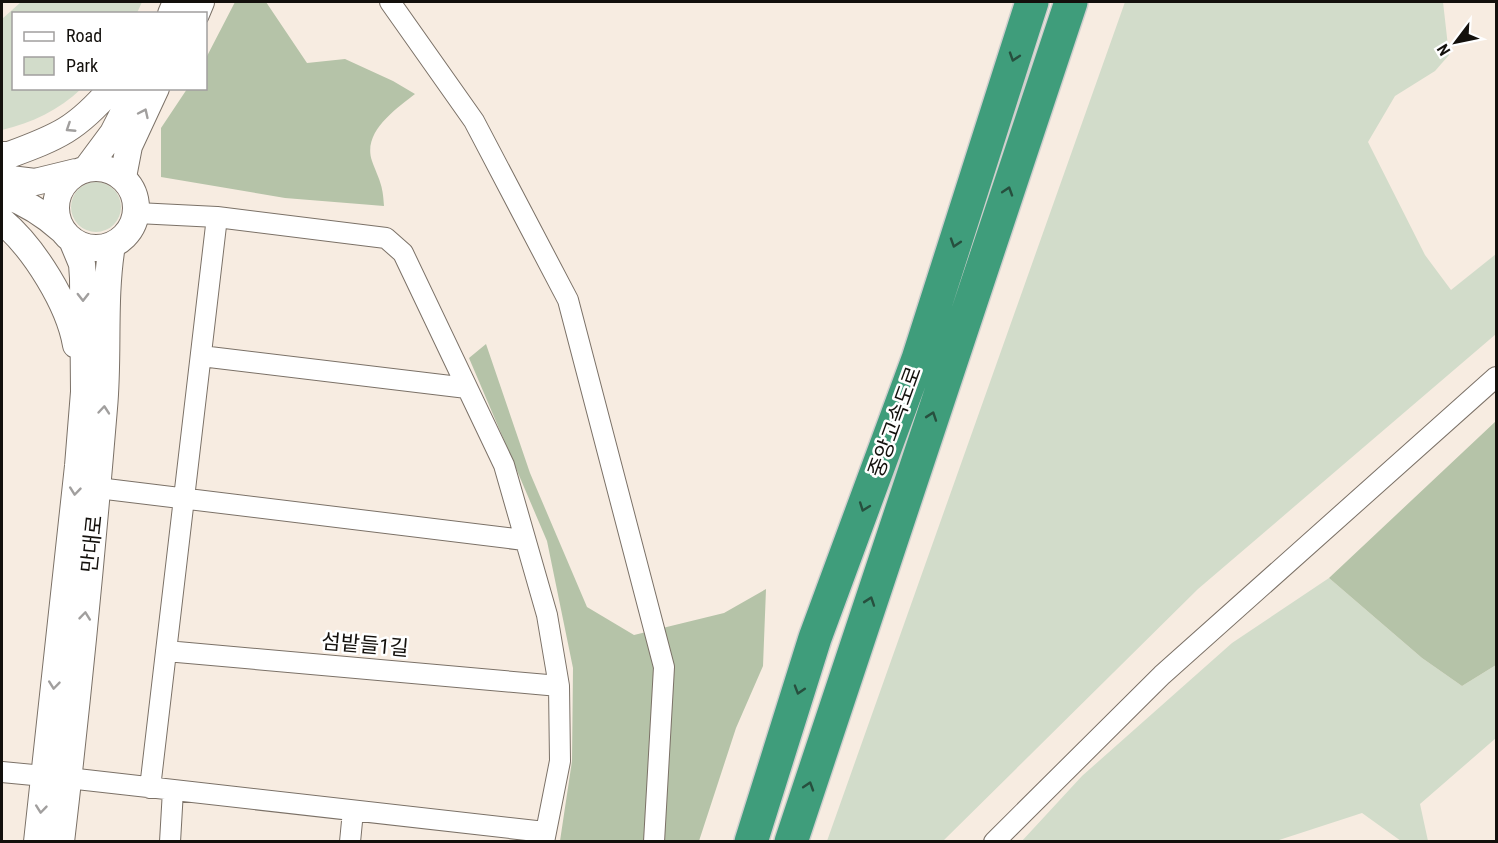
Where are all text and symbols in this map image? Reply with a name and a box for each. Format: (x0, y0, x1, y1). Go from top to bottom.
legend (12, 12, 207, 90)
north arrow (1426, 12, 1486, 72)
text: Road (66, 25, 102, 46)
text: N (1433, 40, 1454, 59)
one-way arrow (1009, 51, 1021, 62)
text: Park (66, 55, 98, 76)
one-way arrow (137, 108, 149, 119)
one-way arrow (65, 121, 76, 132)
one-way arrow (1000, 186, 1013, 197)
one-way arrow (950, 237, 962, 248)
one-way arrow (77, 292, 90, 301)
street label: 중앙고속도로 (864, 363, 926, 481)
one-way arrow (97, 405, 110, 414)
one-way arrow (925, 411, 938, 422)
one-way arrow (70, 487, 82, 496)
one-way arrow (858, 501, 871, 511)
street label: 만대로 (77, 514, 107, 574)
one-way arrow (863, 596, 876, 607)
one-way arrow (78, 611, 91, 620)
street label: 섬밭들1길 (320, 629, 410, 661)
one-way arrow (48, 680, 61, 690)
one-way arrow (793, 684, 806, 695)
one-way arrow (802, 781, 815, 792)
one-way arrow (35, 804, 48, 813)

